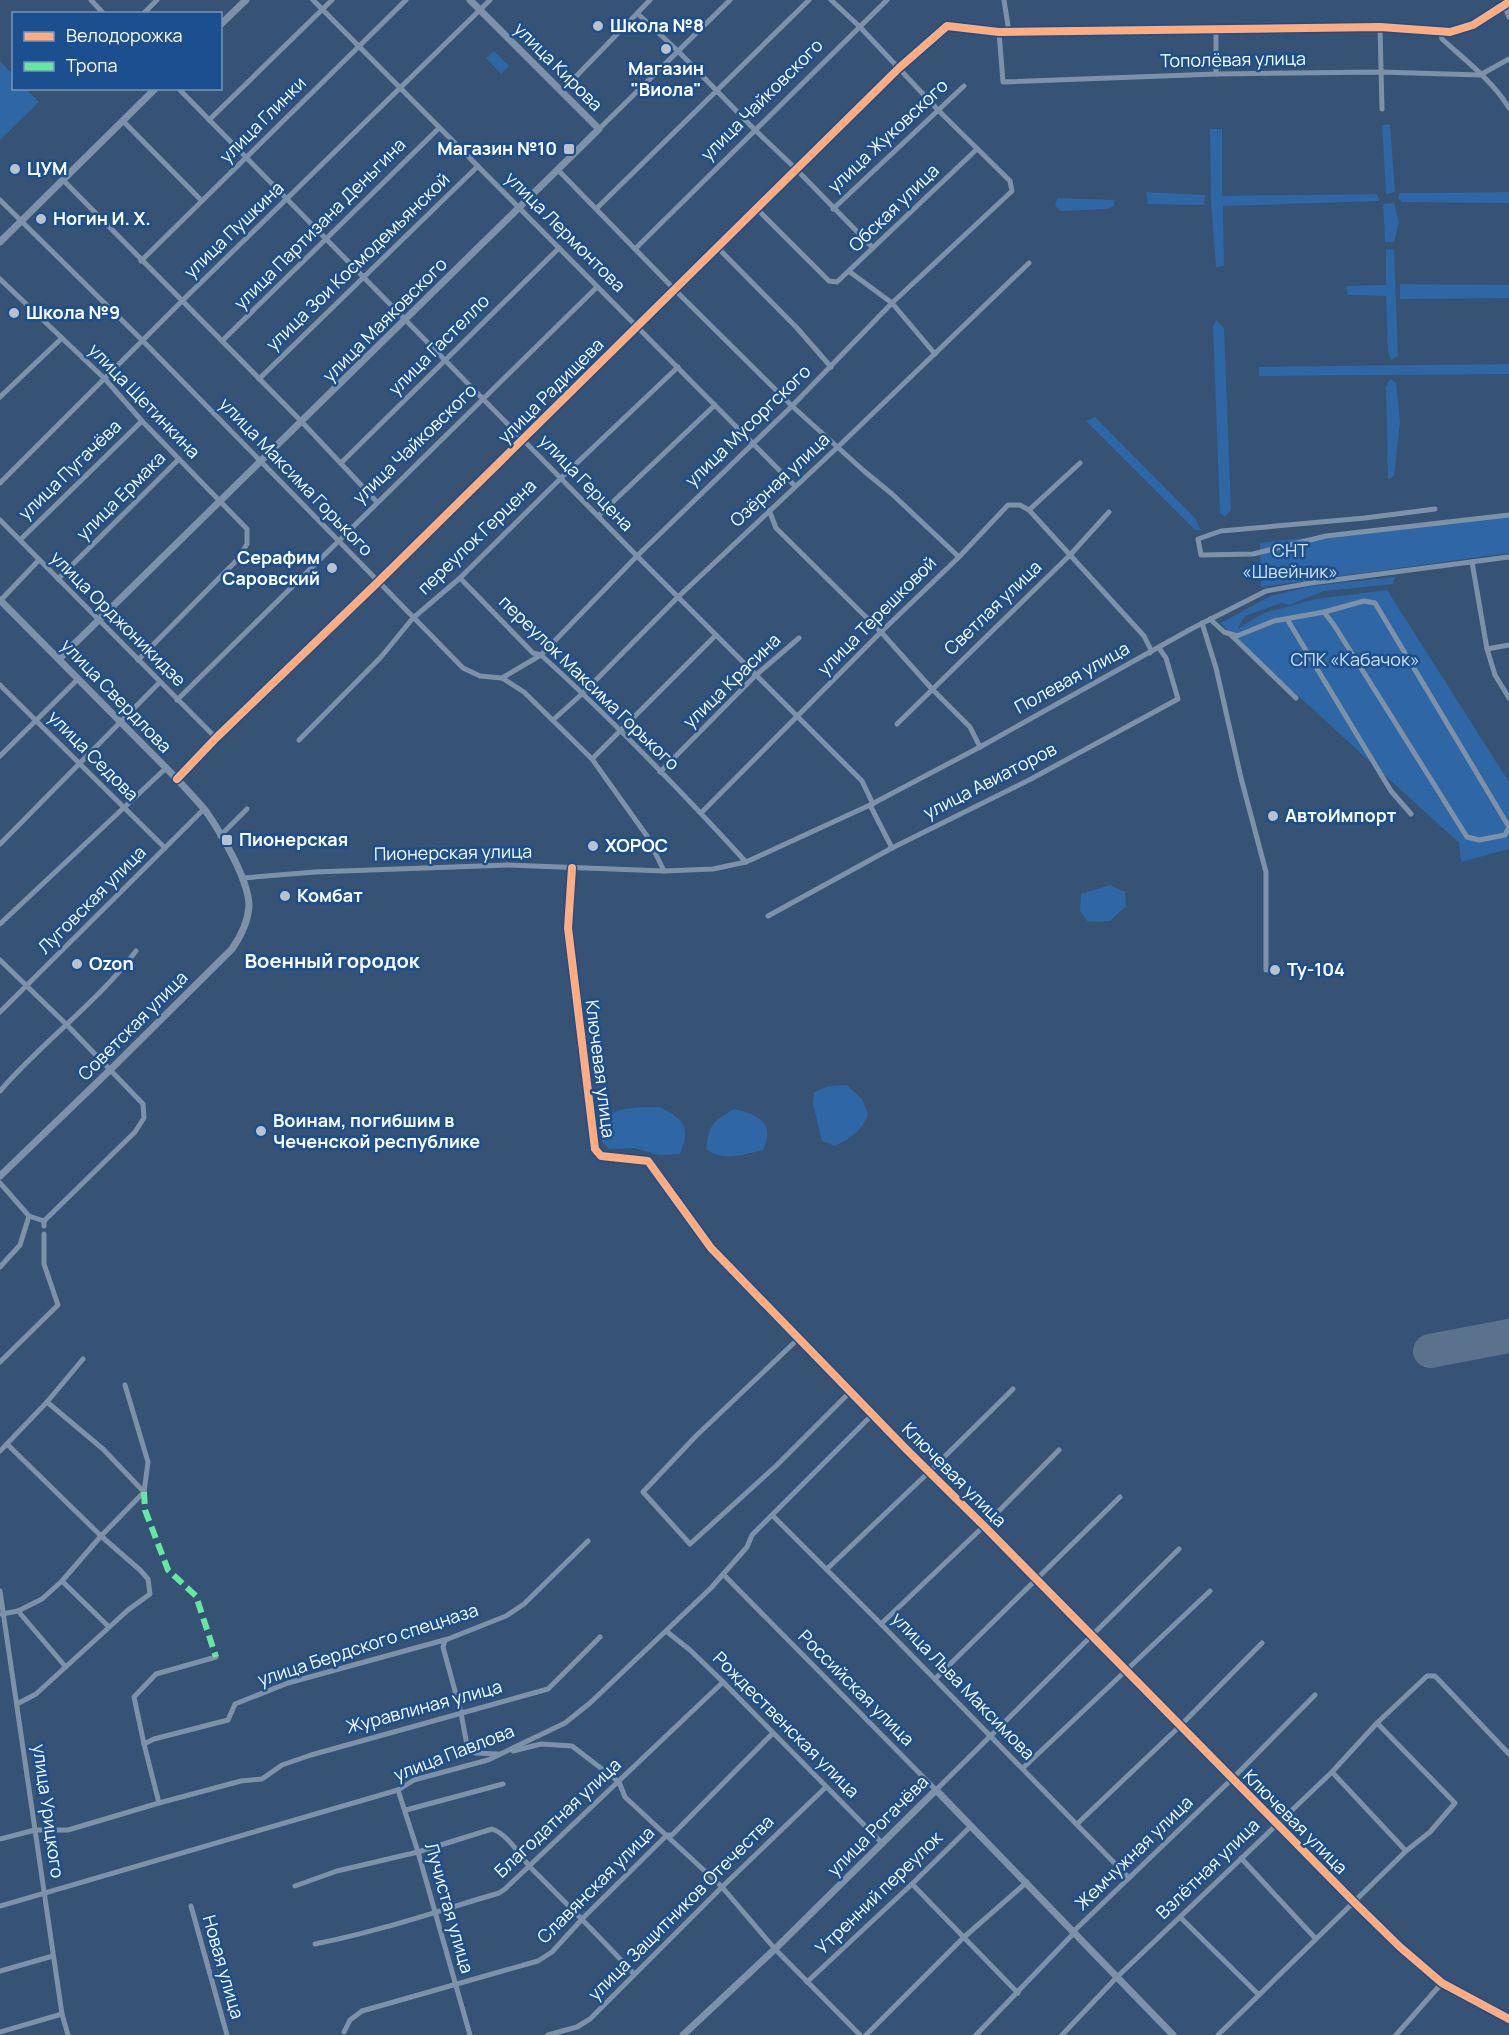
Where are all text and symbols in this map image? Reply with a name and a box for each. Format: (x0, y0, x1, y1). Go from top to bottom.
legend (12, 12, 222, 90)
place label: Школа №8 (610, 13, 704, 37)
street label: улица Кирова (509, 17, 608, 116)
marker: Школа №8 (591, 19, 605, 33)
text: Велодорожка (66, 23, 183, 47)
street label: улица Чайковского (695, 33, 828, 166)
marker: Магазин "Виола" (659, 42, 673, 56)
street label: Тополёвая улица (1160, 46, 1306, 72)
text: Тропа (66, 53, 117, 77)
place label: Магазин "Виола" (628, 56, 704, 101)
street label: улица Глинки (214, 71, 311, 168)
street label: улица Жуковского (822, 73, 953, 197)
street label: улица Партизана Деньгина (228, 132, 410, 314)
place label: Магазин №10 (437, 136, 557, 160)
marker: Магазин №10 (562, 142, 576, 156)
place label: ЦУМ (27, 156, 67, 180)
street label: Обская улица (843, 158, 944, 256)
marker: ЦУМ (8, 162, 22, 176)
street label: улица Лермонтова (500, 166, 631, 297)
street label: улица Зои Космодемьянской (260, 167, 454, 356)
street label: улица Пушкина (178, 176, 288, 283)
place label: Ногин И. Х. (53, 206, 151, 230)
marker: Ногин И. Х. (34, 212, 48, 226)
street label: улица Маяковского (317, 252, 452, 387)
street label: улица Гастелло (383, 289, 494, 400)
place label: Школа №9 (26, 300, 120, 324)
marker: Школа №9 (7, 306, 21, 320)
street label: улица Радищева (492, 332, 608, 448)
street label: улица Щетинкина (84, 338, 206, 463)
street label: улица Мусоргского (679, 359, 815, 492)
street label: улица Чайковского (347, 378, 481, 509)
street label: улица Максима Горького (215, 392, 379, 561)
street label: улица Пугачёва (13, 414, 126, 525)
street label: Озёрная улица (724, 427, 834, 532)
street label: улица Герцена (534, 429, 639, 536)
street label: улица Ермака (71, 446, 170, 545)
street label: переулок Герцена (412, 473, 541, 599)
park label: СНТ «Швейник» (1242, 538, 1338, 583)
street label: улица Орджоникидзе (46, 545, 192, 691)
place label: Серафим Саровский (222, 545, 320, 590)
street label: улица Терешковой (812, 551, 941, 680)
street label: Светлая улица (938, 555, 1046, 660)
marker: Серафим Саровский (325, 561, 339, 575)
street label: переулок Максима Горького (494, 590, 685, 775)
street label: улица Красина (677, 628, 785, 733)
street label: улица Свердлова (56, 633, 177, 757)
street label: Полевая улица (1010, 636, 1133, 719)
park label: СПК «Кабачок» (1290, 647, 1420, 671)
street label: улица Седова (43, 705, 144, 806)
street label: улица Авиаторов (919, 736, 1060, 824)
place label: АвтоИмпорт (1285, 803, 1397, 827)
marker: АвтоИмпорт (1266, 809, 1280, 823)
place label: Пионерская (239, 827, 348, 851)
marker: Пионерская (220, 833, 234, 847)
place label: ХОРОС (605, 833, 668, 857)
street label: Пионерская улица (374, 839, 532, 865)
marker: ХОРОС (586, 839, 600, 853)
street label: Луговская улица (32, 840, 151, 959)
place label: Комбат (297, 883, 363, 907)
marker: Комбат (278, 889, 292, 903)
district label: Военный городок (244, 947, 421, 974)
place label: Ozon (89, 951, 134, 975)
marker: Ozon (70, 957, 84, 971)
place label: Ту-104 (1287, 957, 1345, 981)
marker: Ту-104 (1268, 963, 1282, 977)
street label: Советская улица (72, 965, 192, 1085)
street label: Ключевая улица (581, 998, 621, 1139)
place label: Воинам, погибшим в Чеченской республике (273, 1108, 480, 1153)
marker: Воинам, погибшим в Чеченской республике (254, 1124, 268, 1138)
street label: Ключевая улица (897, 1417, 1012, 1532)
street label: улица Бердского спецназа (254, 1597, 481, 1691)
street label: улица Льва Максимова (887, 1606, 1041, 1764)
street label: Российская улица (793, 1624, 920, 1751)
street label: Рождественская улица (708, 1646, 865, 1803)
street label: Журавлиная улица (343, 1674, 504, 1738)
street label: улица Павлова (390, 1718, 517, 1786)
street label: улица Урицкого (28, 1742, 70, 1879)
street label: Благодатная улица (489, 1752, 626, 1882)
street label: Ключевая улица (1238, 1764, 1353, 1879)
street label: улица Рогачёва (821, 1769, 933, 1881)
street label: Жемчужная улица (1069, 1790, 1197, 1915)
street label: улица Защитников Отечества (582, 1809, 778, 2005)
street label: Взлётная улица (1150, 1813, 1264, 1924)
street label: Славянская улица (531, 1820, 659, 1948)
street label: Утренний переулок (810, 1825, 948, 1959)
street label: Лучистая улица (420, 1840, 480, 1976)
street label: Новая улица (198, 1912, 250, 2021)

